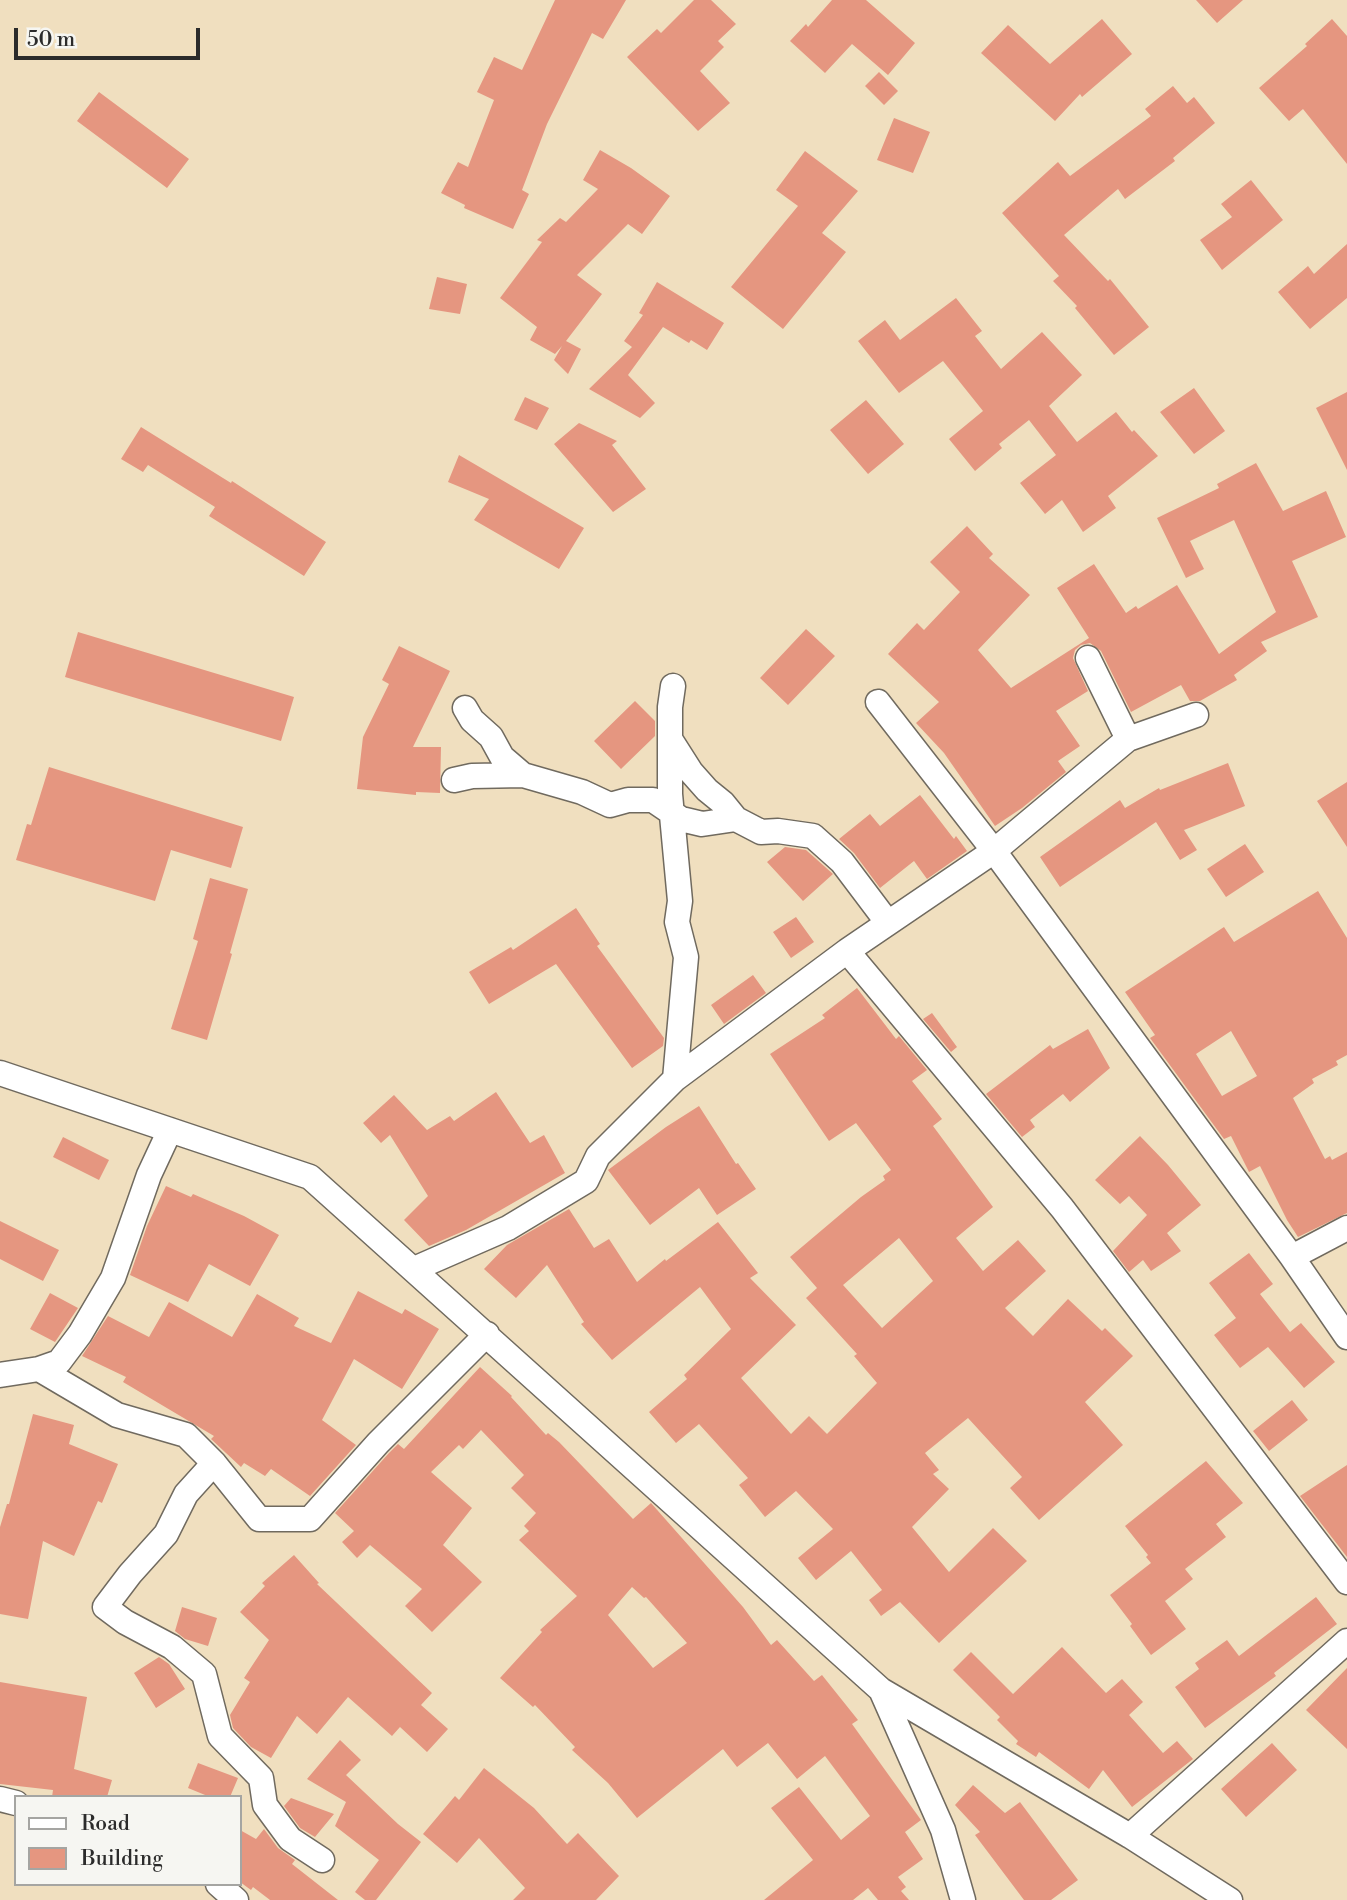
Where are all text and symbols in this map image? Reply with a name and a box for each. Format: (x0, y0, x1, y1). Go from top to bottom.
scale bar (18, 14, 203, 58)
text: 50 m (27, 27, 75, 53)
legend (14, 1795, 242, 1886)
text: Road (81, 1811, 130, 1837)
text: Building (81, 1846, 163, 1872)

